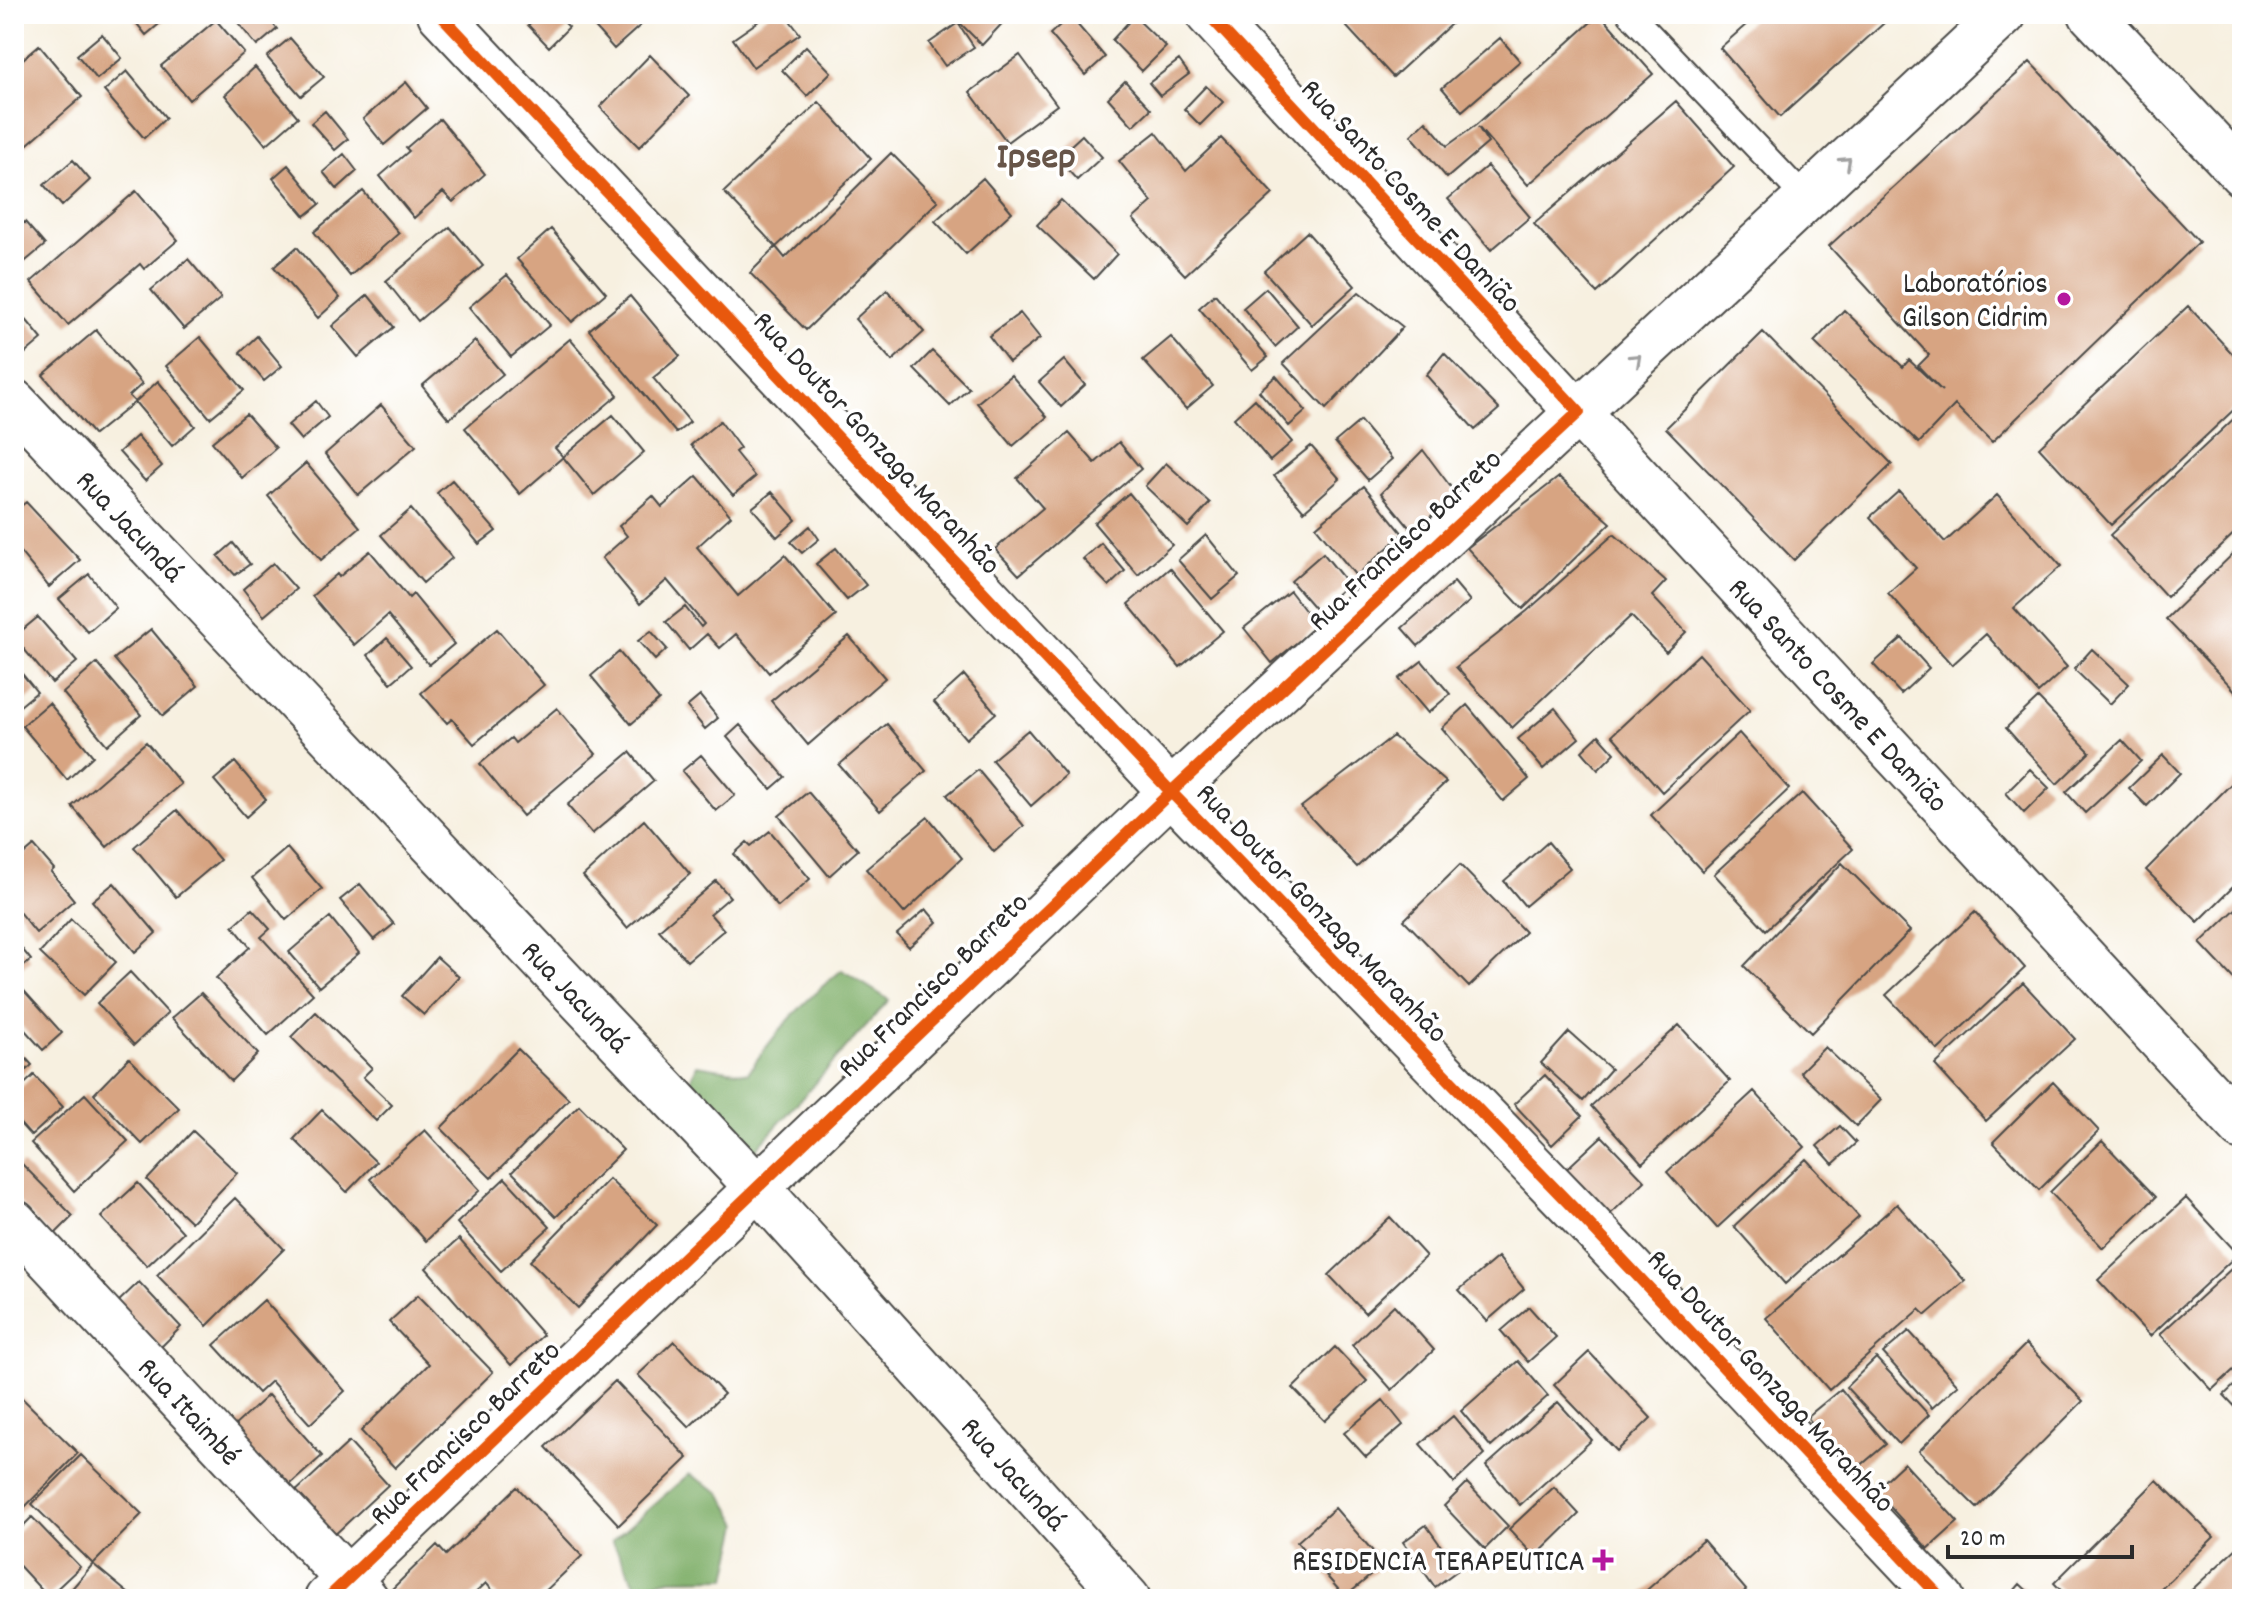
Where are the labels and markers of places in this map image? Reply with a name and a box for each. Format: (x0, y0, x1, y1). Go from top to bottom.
place label: Laboratórios Gilson Cidrim (1902, 265, 2048, 342)
marker: Laboratórios Gilson Cidrim (2055, 290, 2073, 308)
place label: RESIDENCIA TERAPEUTICA (1292, 1543, 1585, 1586)
marker: RESIDENCIA TERAPEUTICA (1592, 1549, 1614, 1571)

